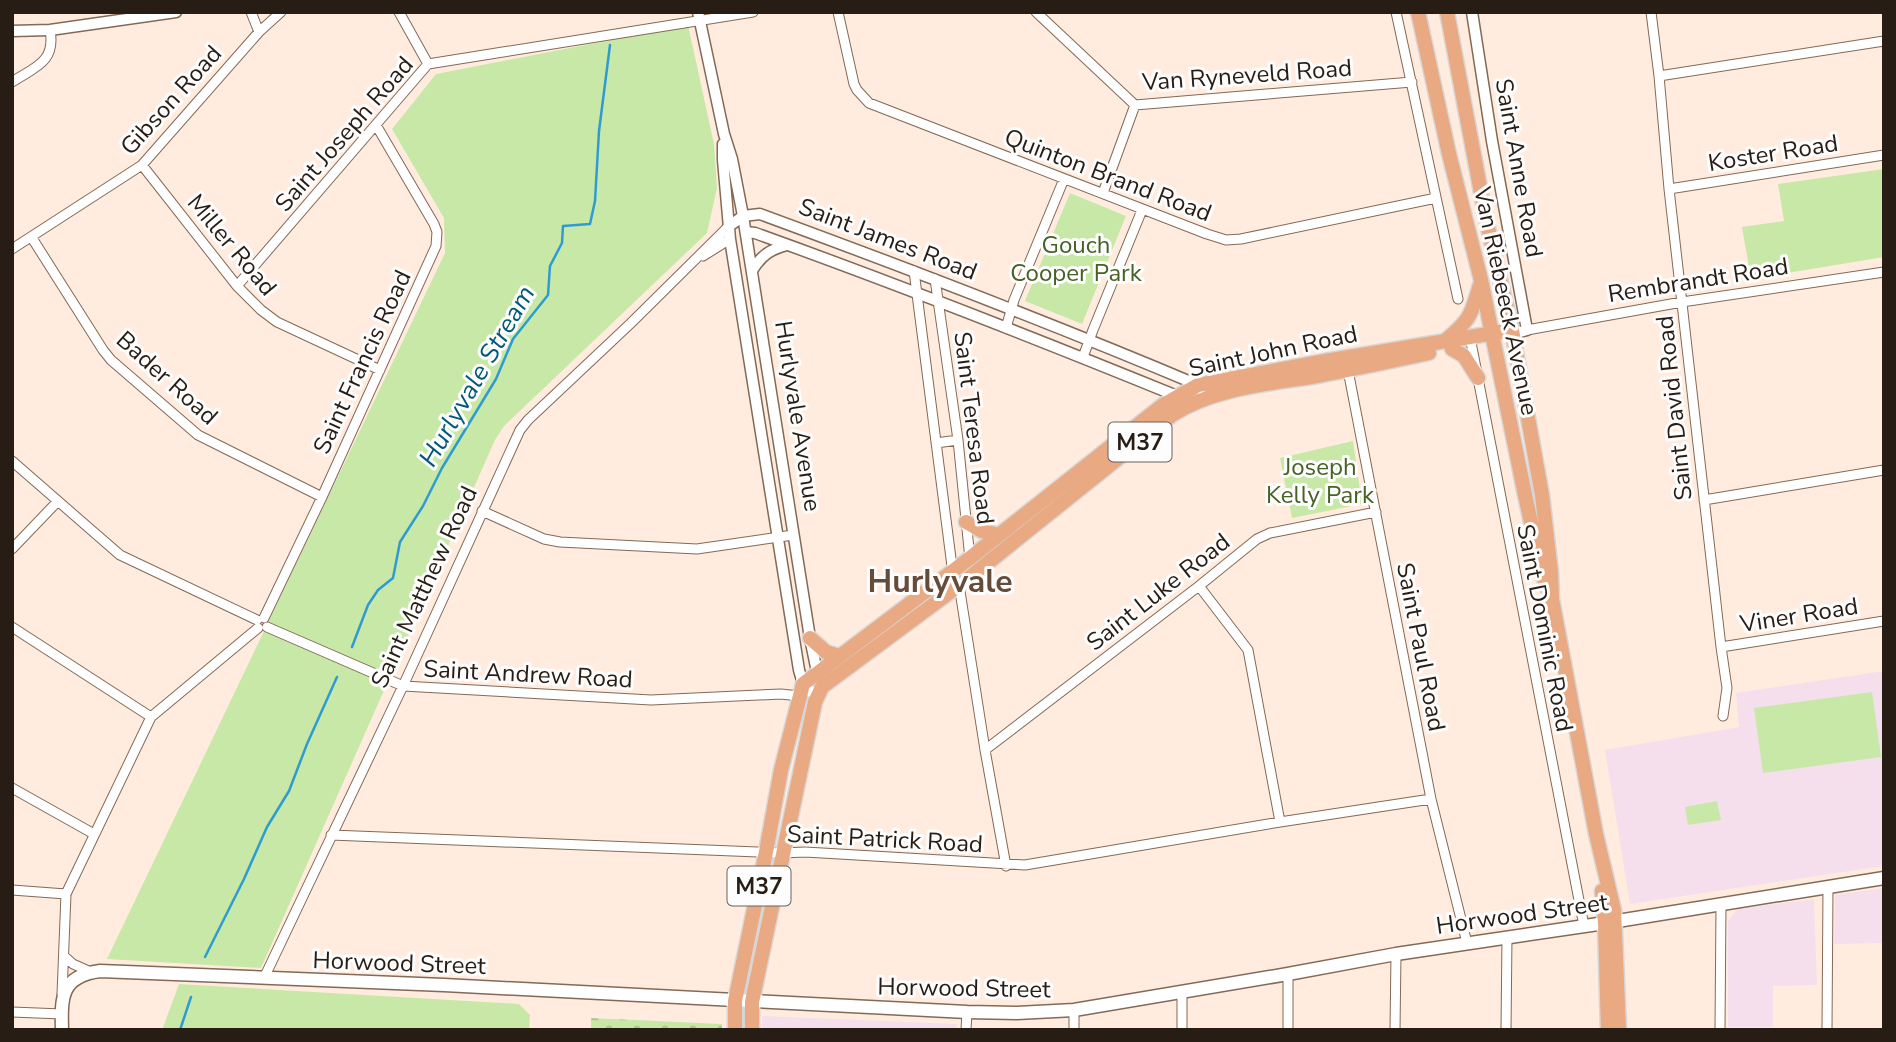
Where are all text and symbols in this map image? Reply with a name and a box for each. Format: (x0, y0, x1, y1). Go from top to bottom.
street label: Gibson Road (113, 38, 229, 162)
street label: Saint Joseph Road (268, 49, 420, 219)
street label: Van Ryneveld Road (1140, 52, 1353, 98)
street label: Saint Anne Road (1488, 76, 1550, 260)
street label: Quinton Brand Road (1000, 121, 1216, 229)
street label: Koster Road (1706, 127, 1840, 179)
street label: Van Riebeeck Avenue (1466, 183, 1546, 418)
street label: Miller Road (180, 187, 284, 303)
street label: Saint James Road (794, 190, 982, 288)
park label: Gouch Cooper Park (1010, 229, 1143, 289)
street label: Rembrandt Road (1605, 250, 1791, 310)
street label: Saint Francis Road (305, 265, 419, 459)
water label: Hurlyvale Stream (411, 279, 543, 473)
street label: Saint David Road (1648, 314, 1700, 502)
street label: Hurlyvale Avenue (767, 318, 829, 514)
street label: Saint John Road (1186, 318, 1360, 384)
street label: Bader Road (109, 324, 225, 432)
street label: Saint Teresa Road (946, 330, 1002, 526)
road number: M37 (1108, 422, 1172, 462)
park label: Joseph Kelly Park (1266, 451, 1375, 511)
street label: Saint Matthew Road (363, 481, 485, 693)
street label: Saint Dominic Road (1509, 521, 1581, 735)
street label: Saint Luke Road (1080, 526, 1236, 658)
district label: Hurlyvale (867, 560, 1013, 603)
street label: Saint Paul Road (1389, 560, 1453, 734)
street label: Viner Road (1737, 590, 1860, 640)
street label: Saint Andrew Road (422, 653, 634, 695)
street label: Saint Patrick Road (786, 818, 984, 860)
road number: M37 (728, 866, 790, 906)
street label: Horwood Street (1434, 886, 1611, 942)
street label: Horwood Street (312, 944, 487, 982)
street label: Horwood Street (877, 970, 1051, 1006)

